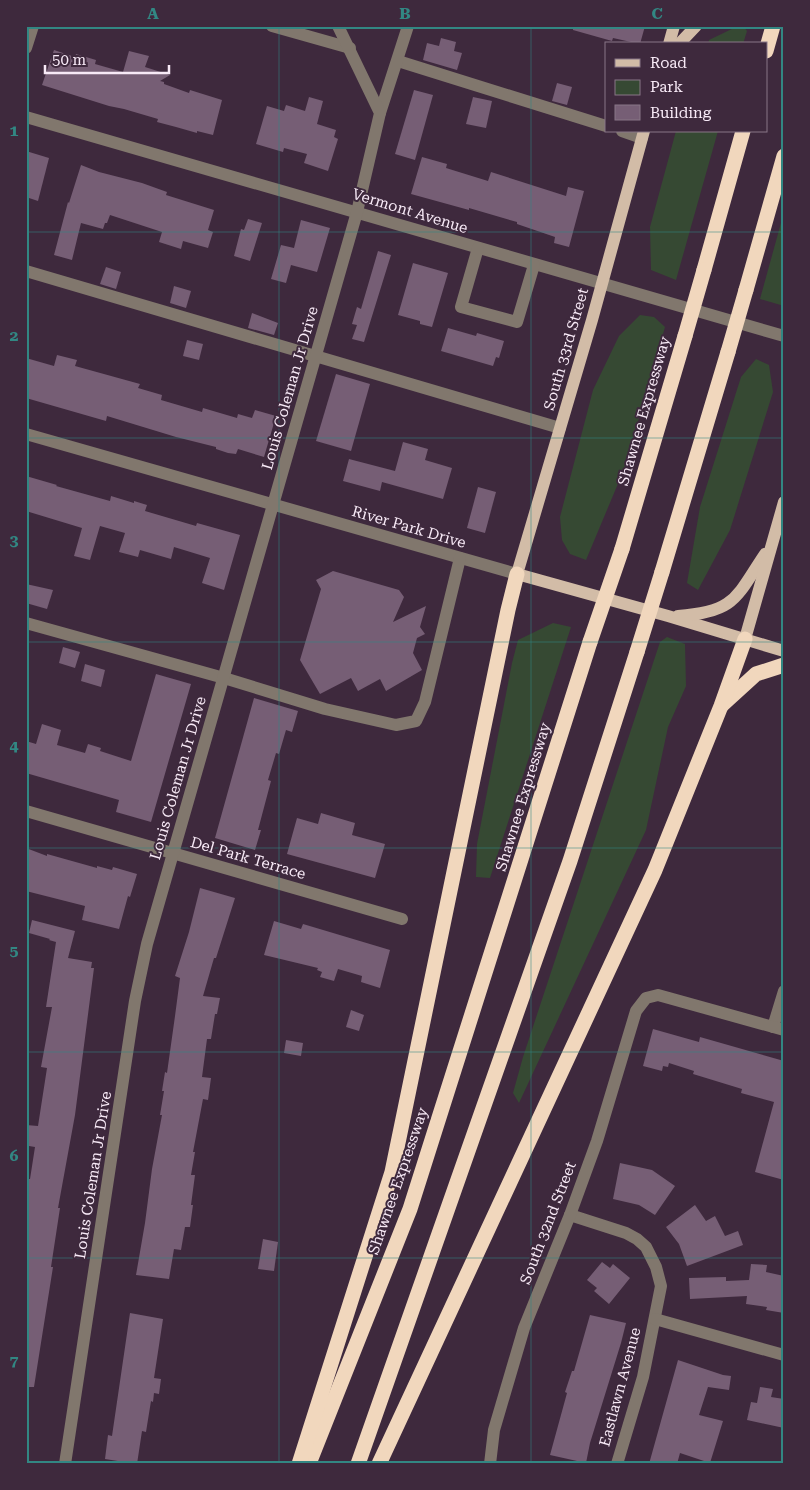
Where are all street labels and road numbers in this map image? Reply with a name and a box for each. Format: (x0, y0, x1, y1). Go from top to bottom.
street label: Vermont Avenue (350, 185, 470, 237)
street label: South 33rd Street (540, 285, 592, 412)
street label: Louis Coleman Jr Drive (258, 304, 322, 472)
street label: Shawnee Expressway (614, 334, 674, 488)
street label: River Park Drive (350, 502, 468, 552)
street label: Louis Coleman Jr Drive (146, 694, 210, 862)
street label: Shawnee Expressway (492, 720, 554, 874)
street label: Del Park Terrace (188, 833, 308, 883)
street label: Louis Coleman Jr Drive (71, 1090, 115, 1260)
street label: Shawnee Expressway (364, 1105, 432, 1257)
street label: South 32nd Street (516, 1159, 580, 1287)
street label: Eastlawn Avenue (595, 1325, 645, 1449)

